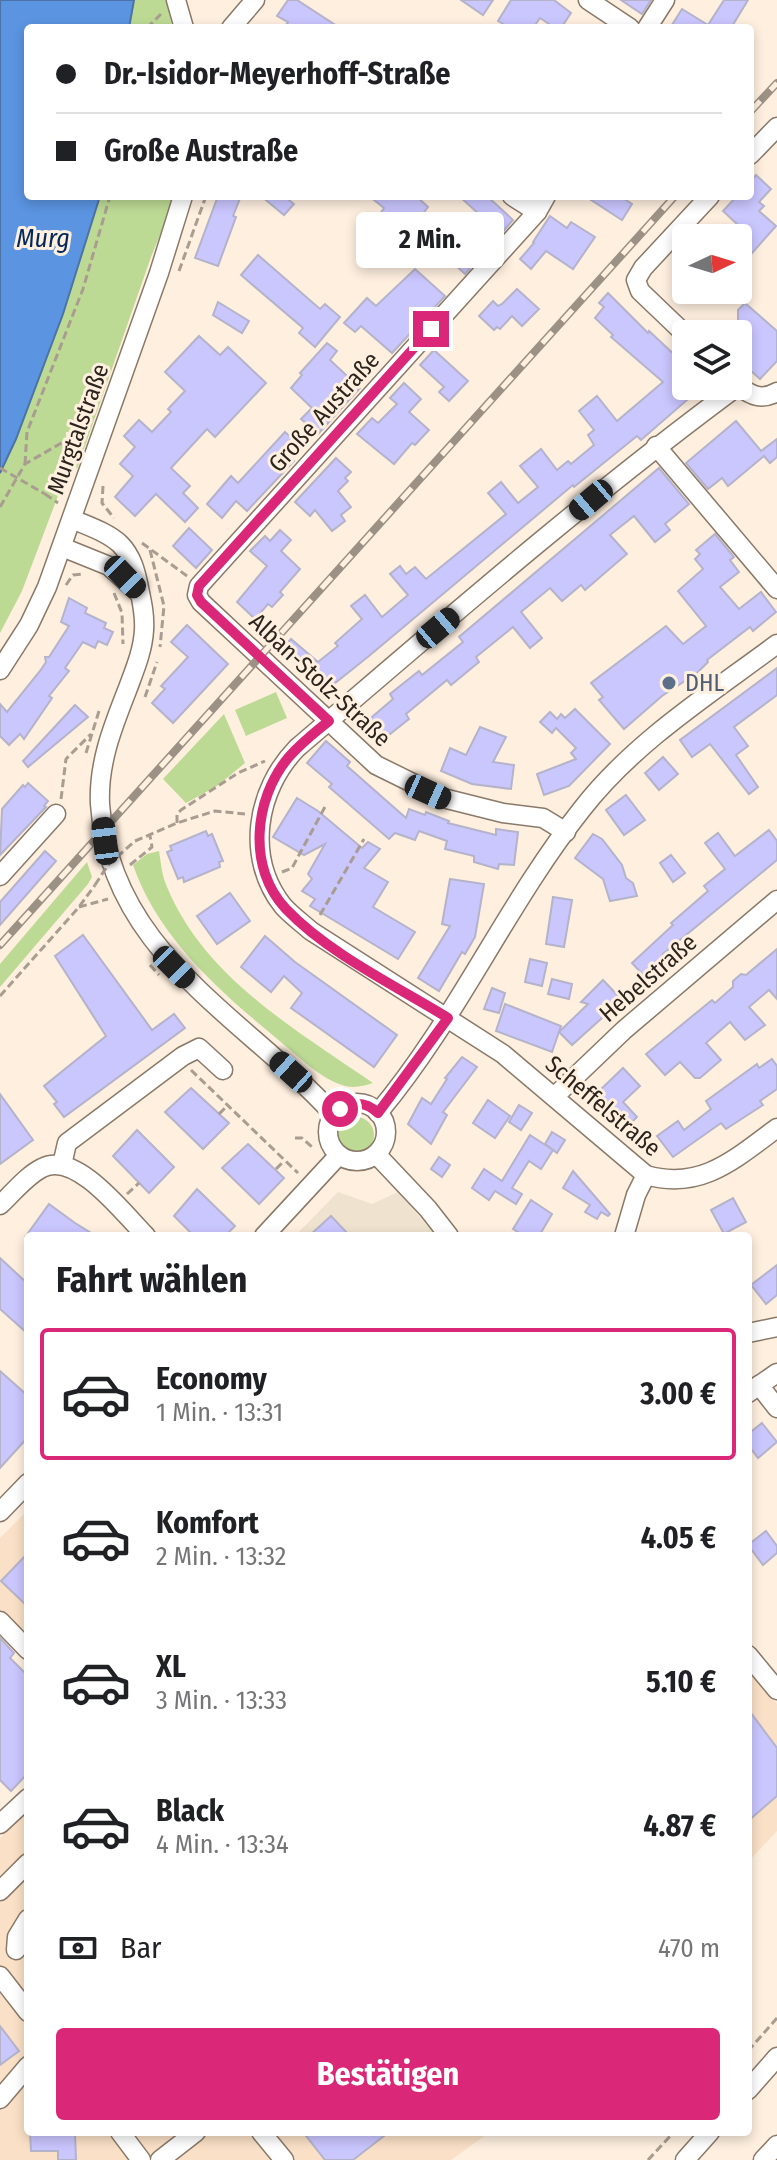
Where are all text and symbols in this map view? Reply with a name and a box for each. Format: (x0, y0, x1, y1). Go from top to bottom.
text: Dr.-Isidor-Meyerhoff-Straße (104, 56, 451, 92)
text: Große Austraße (104, 133, 298, 169)
callout: 2 Min. (357, 213, 505, 269)
water label: Murg (16, 223, 70, 254)
text: 2 Min. (399, 224, 461, 255)
north arrow (672, 224, 752, 304)
map controls (672, 224, 752, 400)
route end (413, 311, 449, 347)
button: layers (672, 320, 752, 400)
street label: Große Austraße (263, 346, 385, 478)
street label: Murgtalstraße (41, 360, 115, 498)
car (565, 475, 617, 525)
car (100, 551, 150, 603)
car (412, 603, 464, 653)
street label: Alban-Stolz-Straße (244, 607, 396, 753)
place label: DHL (685, 669, 724, 697)
marker: DHL (660, 674, 678, 692)
car (401, 771, 455, 813)
car (90, 816, 120, 866)
street label: Hebelstraße (594, 928, 702, 1028)
car (149, 942, 199, 992)
car (265, 1047, 317, 1097)
street label: Scheffelstraße (540, 1050, 666, 1162)
route start (322, 1091, 358, 1127)
text: Fahrt wählen (56, 1258, 247, 1302)
icon: car (60, 1358, 132, 1430)
text: Economy (156, 1361, 267, 1397)
text: 3.00 € (640, 1376, 716, 1412)
text: 1 Min. · 13:31 (156, 1397, 283, 1428)
icon: car (60, 1502, 132, 1574)
text: Komfort (156, 1505, 259, 1541)
text: 4.05 € (641, 1520, 716, 1556)
text: 2 Min. · 13:32 (156, 1541, 286, 1572)
icon: car (60, 1646, 132, 1718)
text: XL (156, 1649, 186, 1685)
text: 5.10 € (646, 1664, 716, 1700)
text: 3 Min. · 13:33 (156, 1685, 287, 1716)
icon: car (60, 1790, 132, 1862)
text: Black (156, 1793, 224, 1829)
text: 4.87 € (643, 1808, 716, 1844)
text: 4 Min. · 13:34 (156, 1829, 288, 1860)
icon: cash (56, 1926, 100, 1970)
text: Bar (120, 1930, 162, 1966)
text: 470 m (658, 1933, 720, 1964)
button: Bestätigen (56, 2028, 720, 2120)

